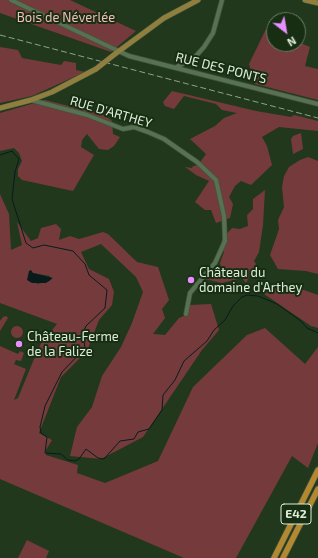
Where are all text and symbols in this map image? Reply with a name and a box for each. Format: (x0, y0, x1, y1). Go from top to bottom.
park label: Bois de Néverlée (17, 10, 115, 26)
north arrow (266, 12, 306, 52)
text: N (285, 34, 299, 49)
street label: RUE DES PONTS (174, 49, 268, 87)
street label: RUE D'ARTHEY (68, 93, 154, 131)
place label: Château du domaine d'Arthey (199, 265, 302, 296)
marker: Château du domaine d'Arthey (186, 275, 196, 285)
place label: Château-Ferme de la Falize (27, 329, 119, 360)
marker: Château-Ferme de la Falize (14, 339, 24, 349)
road number: E42 (281, 504, 311, 524)

